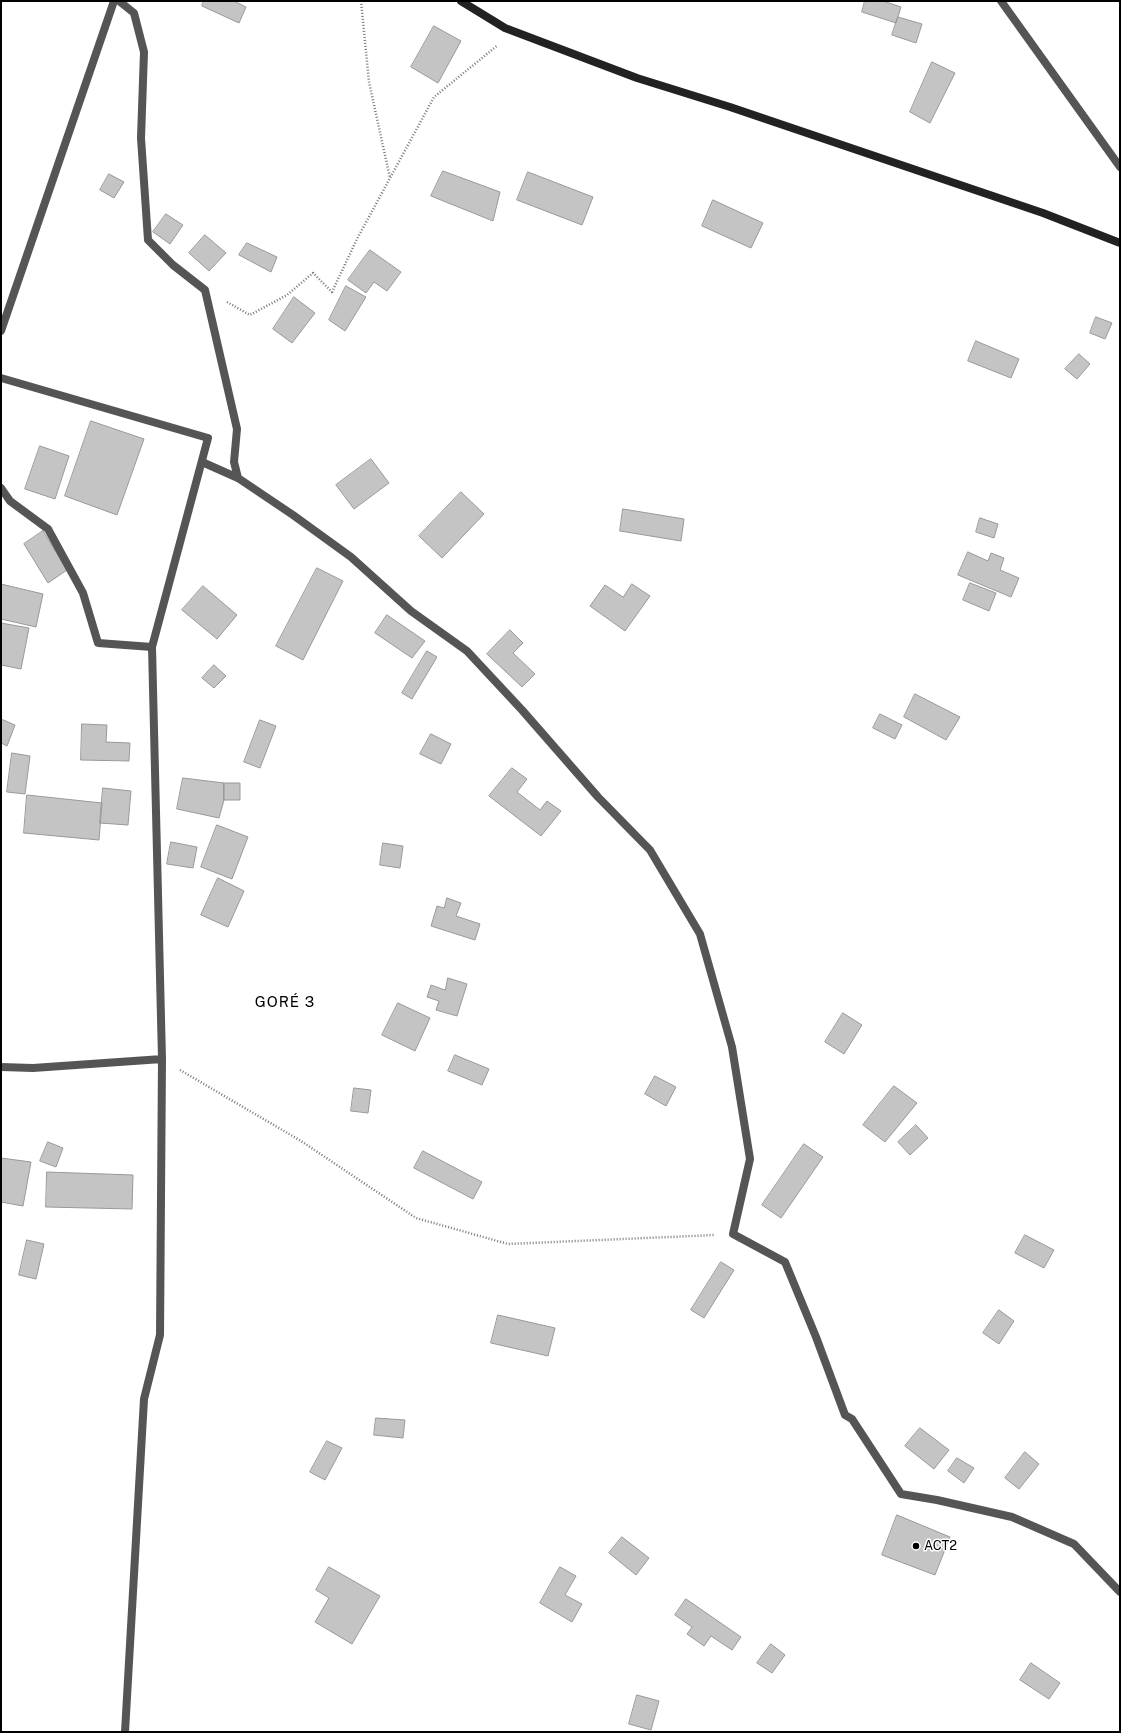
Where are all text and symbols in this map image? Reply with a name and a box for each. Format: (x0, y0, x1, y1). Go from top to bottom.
district label: GORÉ 3 (255, 993, 315, 1011)
place label: ACT2 (924, 1538, 957, 1554)
marker: ACT2 (911, 1541, 921, 1551)

